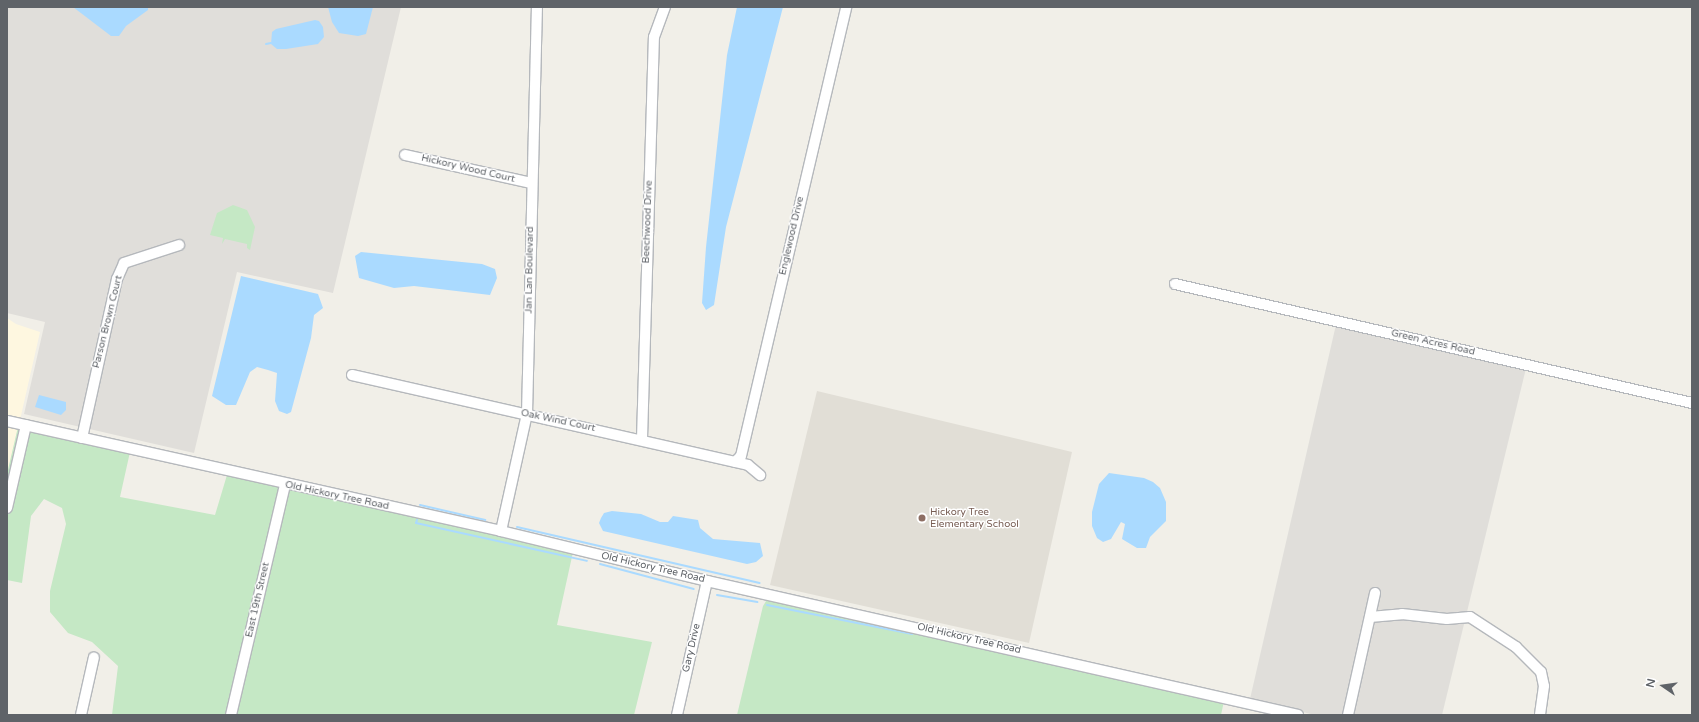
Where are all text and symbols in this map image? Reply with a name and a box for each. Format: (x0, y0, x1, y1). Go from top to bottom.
street label: Hickory Wood Court (420, 152, 516, 186)
street label: Beechwood Drive (641, 180, 655, 264)
street label: Englewood Drive (777, 196, 807, 276)
street label: Jan Lan Boulevard (523, 226, 537, 314)
street label: Parson Brown Court (91, 274, 125, 370)
street label: Green Acres Road (1390, 328, 1476, 358)
street label: Oak Wind Court (520, 407, 596, 435)
street label: Old Hickory Tree Road (284, 479, 390, 513)
place label: Hickory Tree Elementary School (930, 506, 1019, 530)
marker: Hickory Tree Elementary School (917, 513, 927, 523)
street label: Old Hickory Tree Road (600, 550, 706, 586)
street label: East 19th Street (244, 561, 272, 639)
street label: Old Hickory Tree Road (916, 621, 1022, 657)
street label: Gary Drive (681, 622, 703, 674)
north arrow (1643, 666, 1683, 706)
text: N (1643, 677, 1658, 689)

